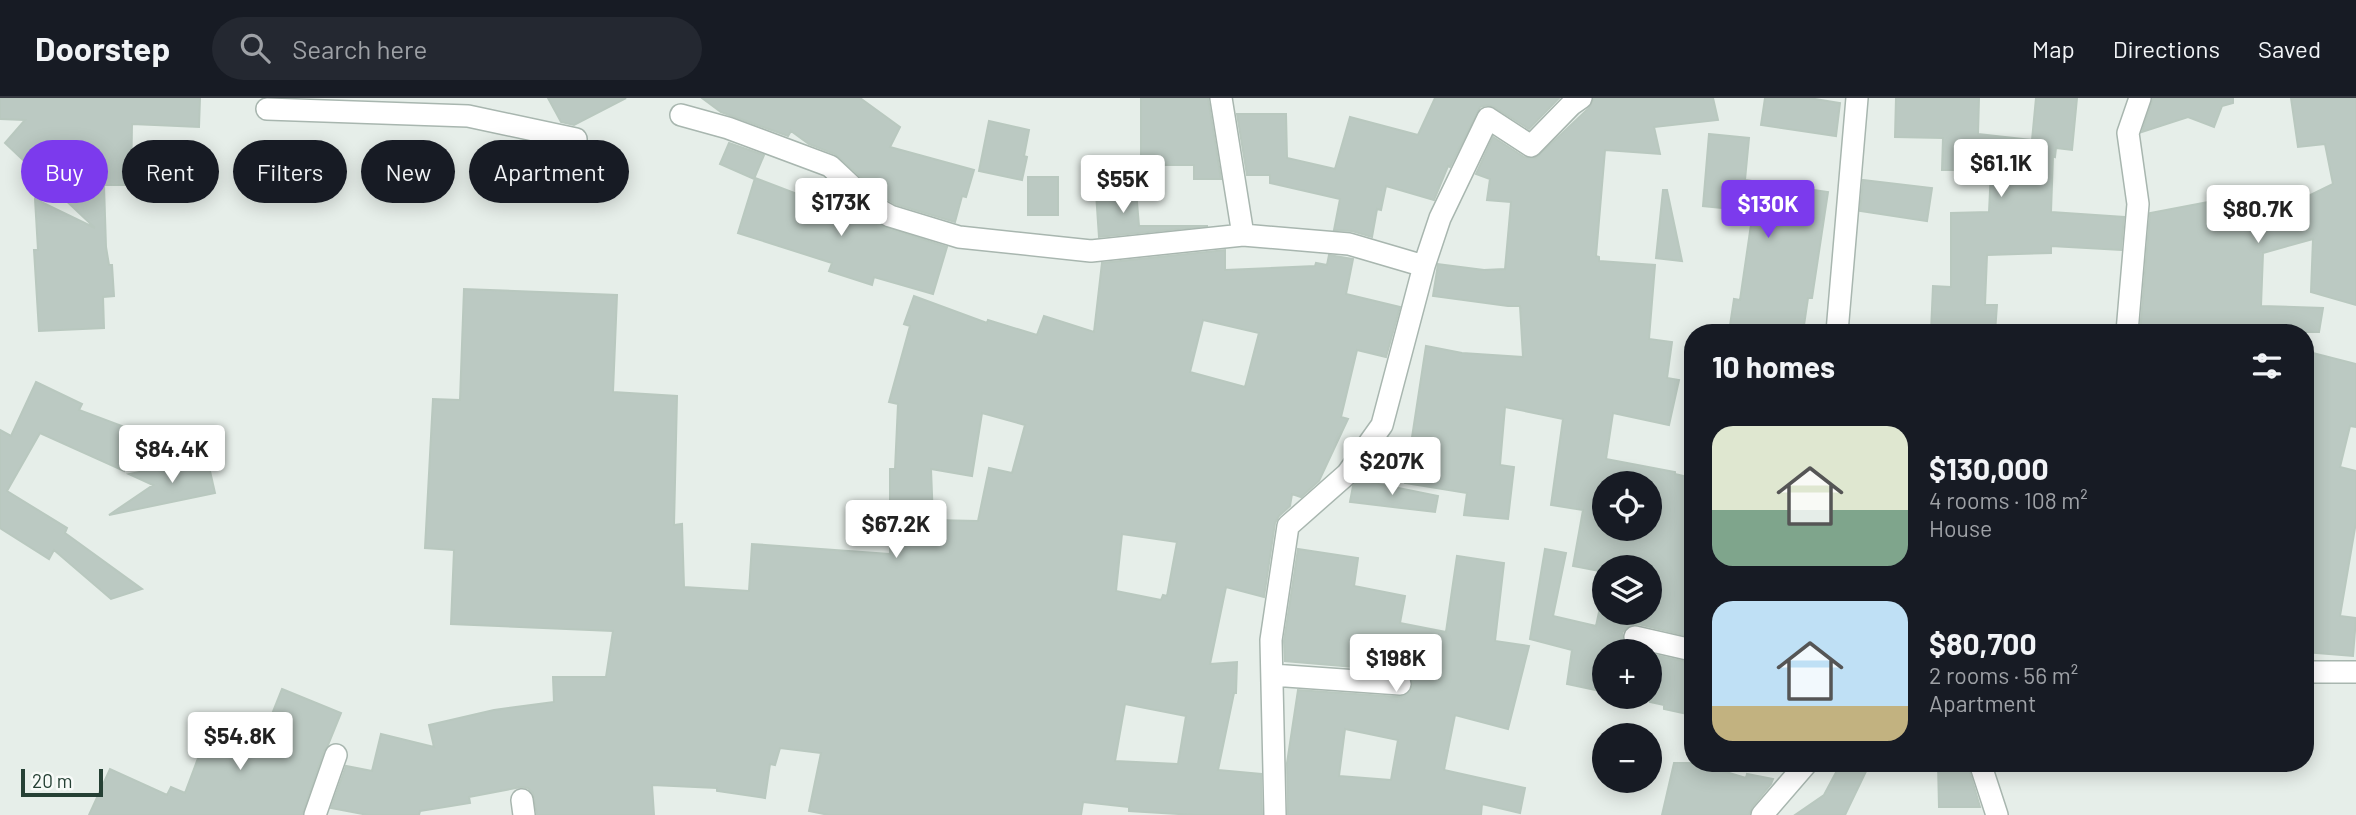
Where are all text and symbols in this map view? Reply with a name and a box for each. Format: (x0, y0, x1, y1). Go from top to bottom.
search box (212, 17, 702, 80)
text: Doorstep (35, 28, 170, 68)
icon: search (236, 29, 274, 67)
text: Search here (292, 33, 427, 64)
text: Map (2032, 34, 2075, 63)
text: Directions (2113, 34, 2220, 63)
text: Saved (2258, 34, 2321, 63)
chip: Buy (21, 140, 108, 203)
chip: Rent (122, 140, 219, 203)
chip: Filters (233, 140, 347, 203)
chip: New (361, 140, 455, 203)
chip: Apartment (469, 140, 629, 203)
pin: $61.1K (1944, 140, 2058, 199)
text: $61.1K (1970, 148, 2032, 176)
pin: $55K (1082, 156, 1164, 215)
text: $55K (1097, 164, 1149, 192)
pin: $173K (792, 178, 890, 238)
pin: $130K (1719, 180, 1817, 240)
pin: $80.7K (2201, 186, 2315, 245)
text: $173K (811, 187, 871, 215)
text: $130K (1737, 189, 1799, 217)
text: $80.7K (2223, 194, 2293, 222)
icon: filters (2248, 347, 2286, 385)
text: 10 homes (1712, 348, 1835, 384)
pin: $84.4K (115, 426, 229, 485)
text: $84.4K (135, 434, 209, 462)
pin: $207K (1343, 438, 1441, 497)
text: $207K (1360, 446, 1424, 474)
text: $130,000 (1929, 450, 2049, 486)
icon: home (1768, 454, 1852, 538)
map controls (1592, 471, 1662, 793)
button: locate (1592, 471, 1662, 541)
text: 4 rooms · 108 m² (1929, 486, 2088, 514)
pin: $67.2K (839, 500, 953, 560)
text: $67.2K (862, 509, 930, 537)
text: House (1929, 514, 1992, 542)
button: layers (1592, 555, 1662, 625)
text: $80,700 (1929, 625, 2037, 661)
icon: home (1768, 629, 1852, 713)
pin: $198K (1347, 634, 1445, 694)
button: + (1592, 639, 1662, 709)
text: $198K (1366, 643, 1426, 671)
text: 2 rooms · 56 m² (1929, 661, 2078, 689)
text: Apartment (1929, 689, 2036, 717)
pin: $54.8K (183, 712, 297, 772)
text: $54.8K (204, 721, 276, 749)
button: − (1592, 723, 1662, 793)
scale bar (21, 766, 103, 798)
text: 20 m (32, 769, 72, 792)

